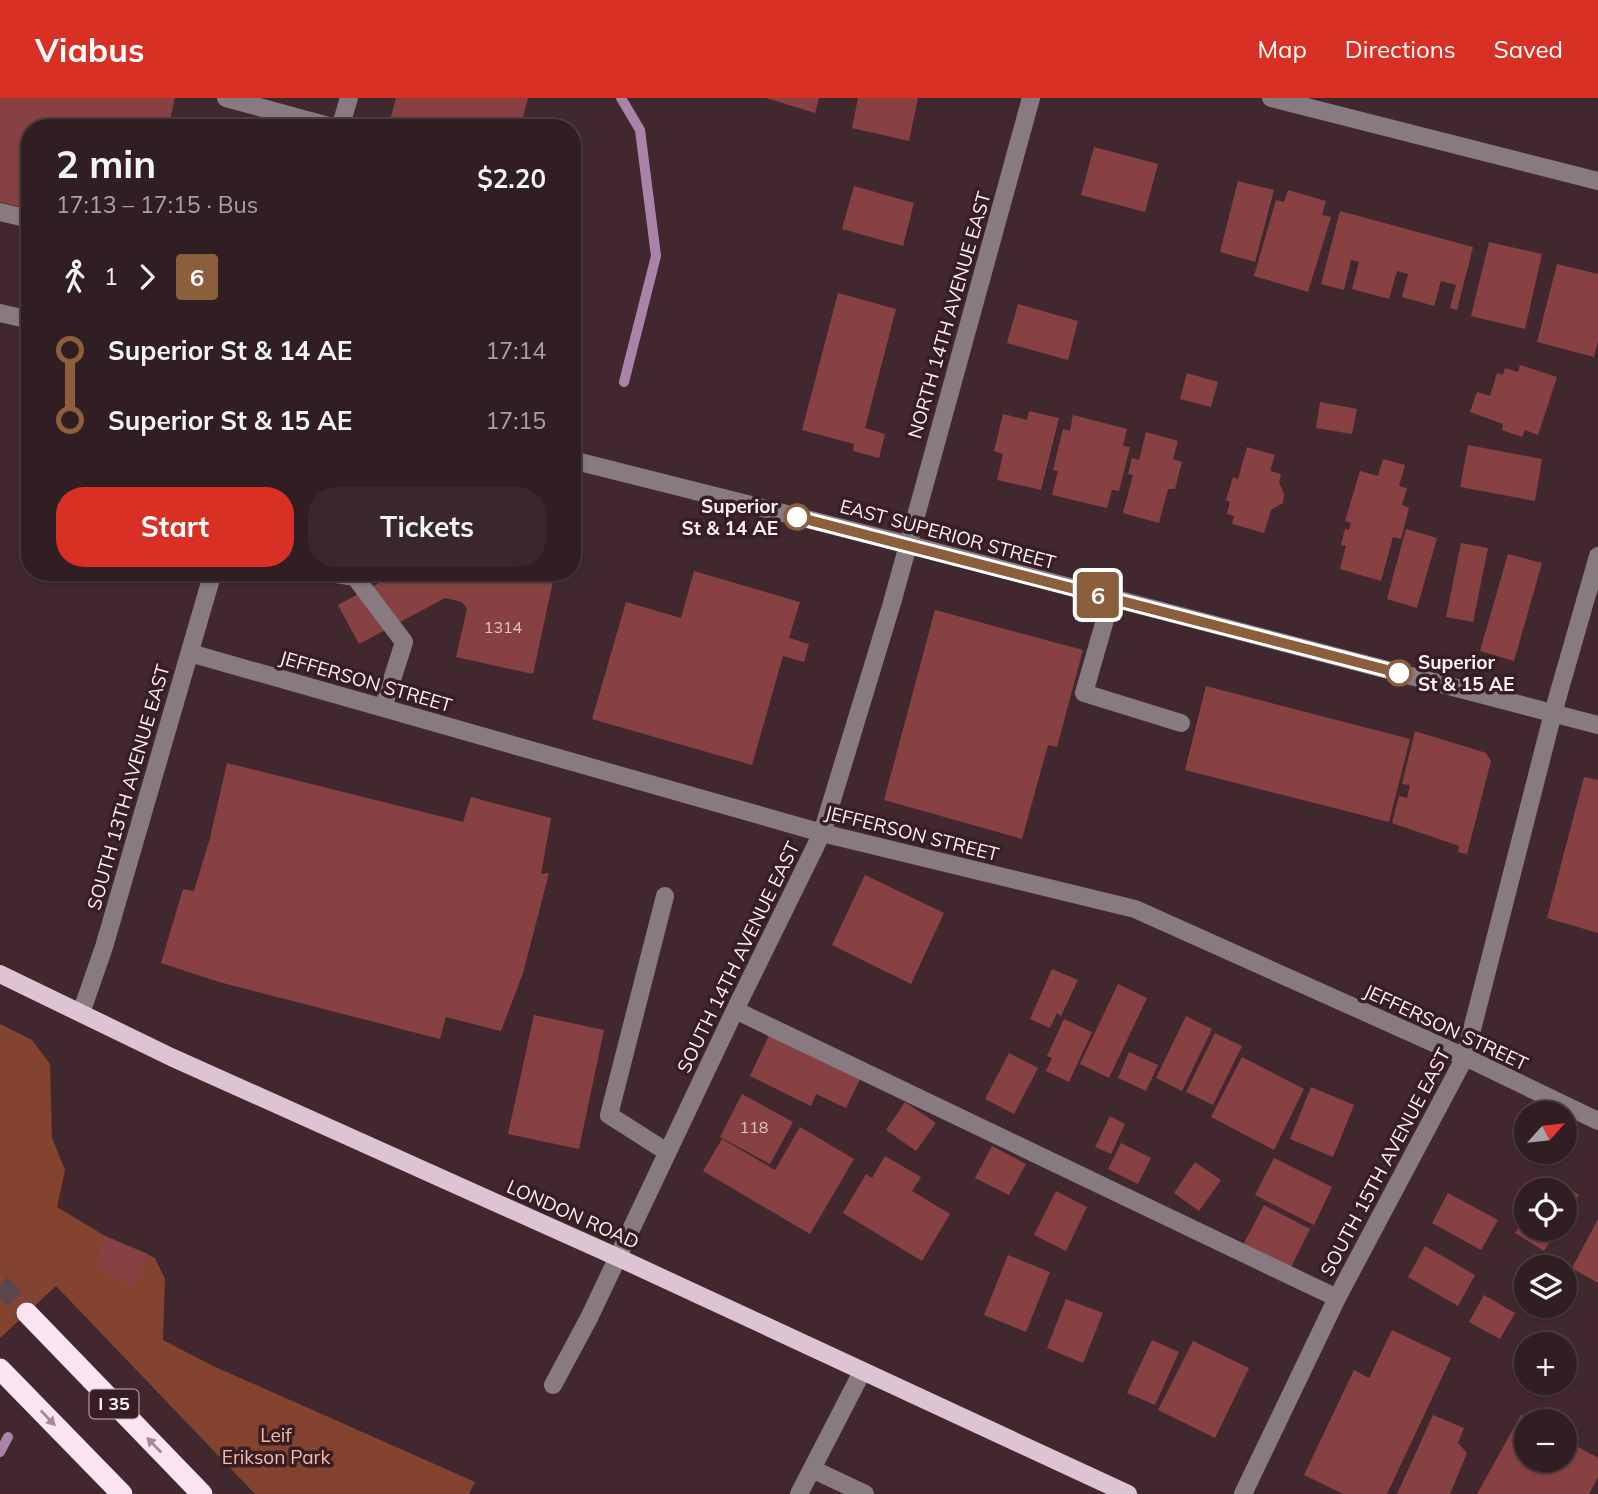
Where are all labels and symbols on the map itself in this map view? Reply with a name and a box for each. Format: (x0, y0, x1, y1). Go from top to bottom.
street label: NORTH 14TH AVENUE EAST (902, 188, 996, 441)
place label: Superior St & 14 AE (682, 494, 779, 540)
street label: EAST SUPERIOR STREET (837, 494, 1059, 575)
marker: Superior St & 14 AE (784, 504, 810, 530)
line badge: 6 (1075, 572, 1121, 618)
house number: 1314 (484, 617, 523, 637)
street label: JEFFERSON STREET (277, 645, 456, 717)
place label: Superior St & 15 AE (1418, 650, 1514, 696)
marker: Superior St & 15 AE (1386, 660, 1412, 686)
street label: SOUTH 13TH AVENUE EAST (81, 661, 175, 913)
street label: JEFFERSON STREET (822, 800, 1002, 866)
street label: SOUTH 14TH AVENUE EAST (671, 837, 805, 1077)
street label: JEFFERSON STREET (1360, 978, 1532, 1076)
street label: SOUTH 15TH AVENUE EAST (1315, 1044, 1456, 1280)
north arrow (1514, 1101, 1577, 1164)
house number: 118 (740, 1117, 768, 1137)
street label: LONDON ROAD (503, 1174, 643, 1254)
road number: I 35 (90, 1390, 138, 1419)
one-way arrow (39, 1409, 56, 1426)
park label: Leif Erikson Park (222, 1423, 330, 1469)
one-way arrow (147, 1437, 163, 1454)

